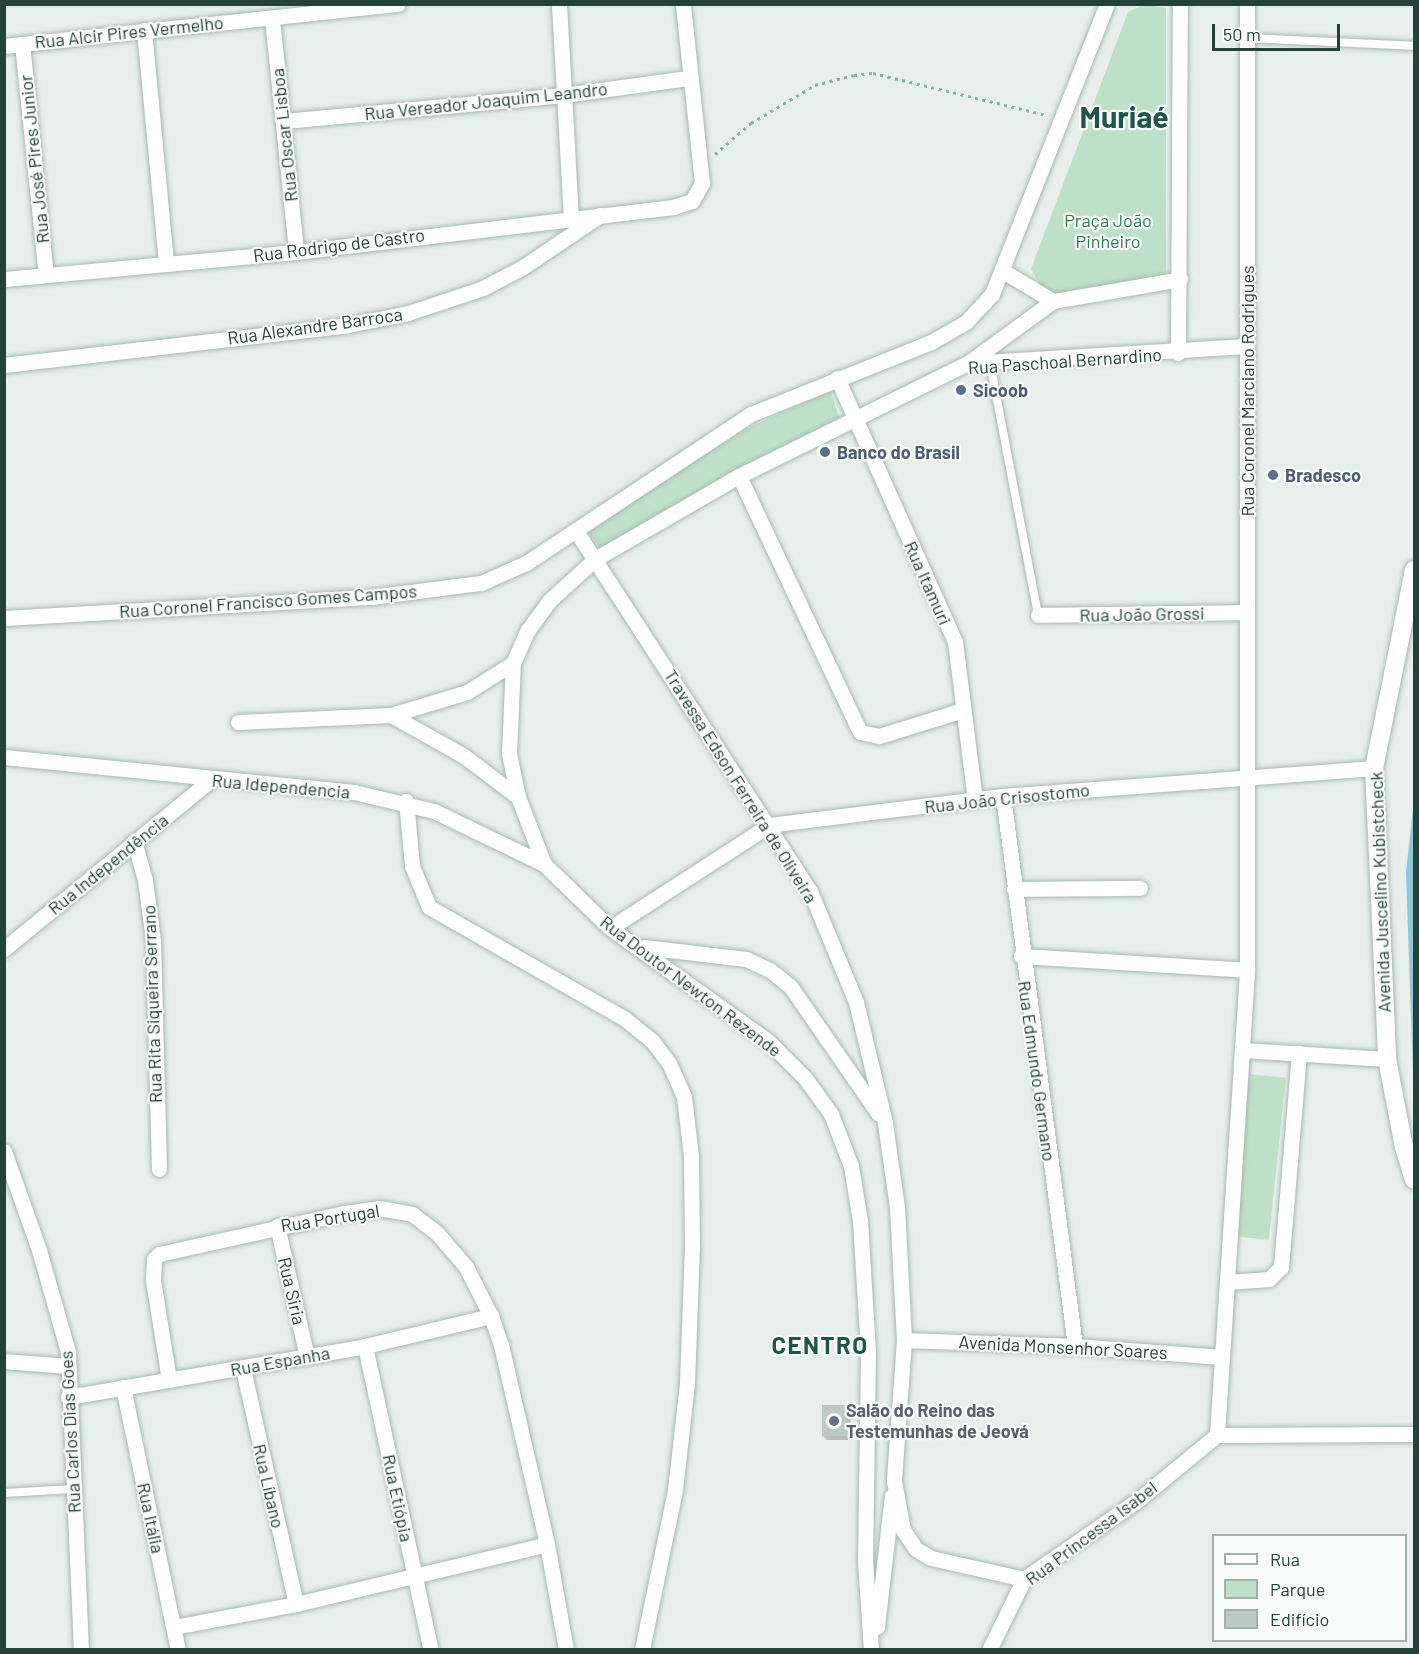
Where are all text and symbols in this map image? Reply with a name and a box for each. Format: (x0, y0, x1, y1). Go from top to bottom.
street label: Rua Alcir Pires Vermelho (33, 11, 225, 53)
scale bar (1215, 12, 1342, 50)
text: 50 m (1223, 23, 1261, 45)
street label: Rua Oscar Lisboa (266, 67, 302, 203)
street label: Rua José Pires Junior (14, 74, 54, 244)
street label: Rua Vereador Joaquim Leandro (363, 77, 609, 125)
district label: Muriaé (1079, 98, 1169, 134)
park label: Praça João Pinheiro (1064, 210, 1152, 252)
street label: Rua Rodrigo de Castro (252, 224, 426, 266)
street label: Rua Coronel Marciano Rodrigues (1236, 265, 1258, 517)
street label: Rua Alexandre Barroca (226, 303, 404, 349)
street label: Rua Paschoal Bernardino (967, 343, 1163, 379)
place label: Sicoob (973, 379, 1028, 401)
marker: Sicoob (954, 383, 968, 397)
place label: Banco do Brasil (837, 441, 960, 463)
marker: Banco do Brasil (818, 445, 832, 459)
place label: Bradesco (1285, 464, 1361, 486)
marker: Bradesco (1266, 468, 1280, 482)
street label: Rua Itamuri (900, 538, 956, 628)
street label: Rua Coronel Francisco Gomes Campos (118, 580, 418, 622)
street label: Rua João Grossi (1079, 602, 1205, 626)
street label: Travessa Edson Ferreira de Oliveira (660, 665, 822, 907)
street label: Rua Idependencia (211, 769, 351, 803)
street label: Avenida Juscelino Kubistcheck (1365, 771, 1395, 1013)
street label: Rua João Crisostomo (923, 779, 1091, 817)
street label: Rua Independência (44, 809, 172, 919)
street label: Rua Rita Siqueira Serrano (138, 905, 166, 1103)
street label: Rua Doutor Newton Rezende (596, 911, 786, 1061)
street label: Rua Edmundo Germano (1014, 979, 1060, 1163)
street label: Rua Portugal (279, 1200, 381, 1236)
street label: Rua Siria (274, 1255, 310, 1327)
district label: CENTRO (771, 1331, 869, 1359)
street label: Avenida Monsenhor Soares (958, 1331, 1168, 1363)
street label: Rua Espanha (229, 1342, 331, 1380)
street label: Rua Carlos Dias Goes (55, 1350, 85, 1514)
place label: Salão do Reino das Testemunhas de Jeová (846, 1400, 1029, 1442)
marker: Salão do Reino das Testemunhas de Jeová (827, 1414, 841, 1428)
street label: Rua Líbano (249, 1442, 289, 1530)
street label: Rua Etiópia (378, 1452, 418, 1544)
street label: Rua Princessa Isabel (1021, 1476, 1161, 1590)
street label: Rua Itália (133, 1481, 169, 1555)
legend (1212, 1534, 1407, 1642)
text: Rua (1270, 1548, 1300, 1570)
text: Parque (1270, 1578, 1325, 1600)
text: Edifício (1270, 1608, 1329, 1630)

